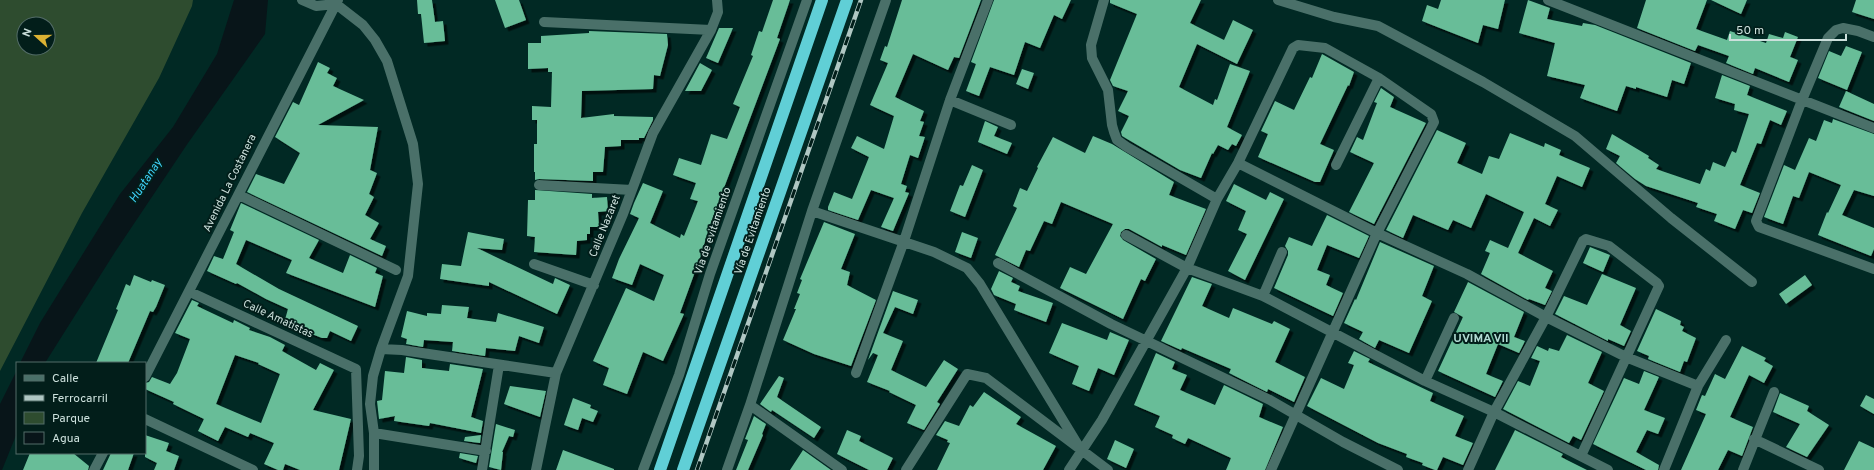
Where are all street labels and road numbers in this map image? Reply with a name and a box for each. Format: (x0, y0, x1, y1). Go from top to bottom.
street label: Avenida La Costanera (200, 132, 260, 234)
street label: Via de evitamiento (691, 185, 735, 277)
street label: Vía de Evitamiento (731, 185, 775, 277)
street label: Calle Nazaret (586, 193, 624, 259)
street label: Calle Amatistas (241, 297, 315, 341)

